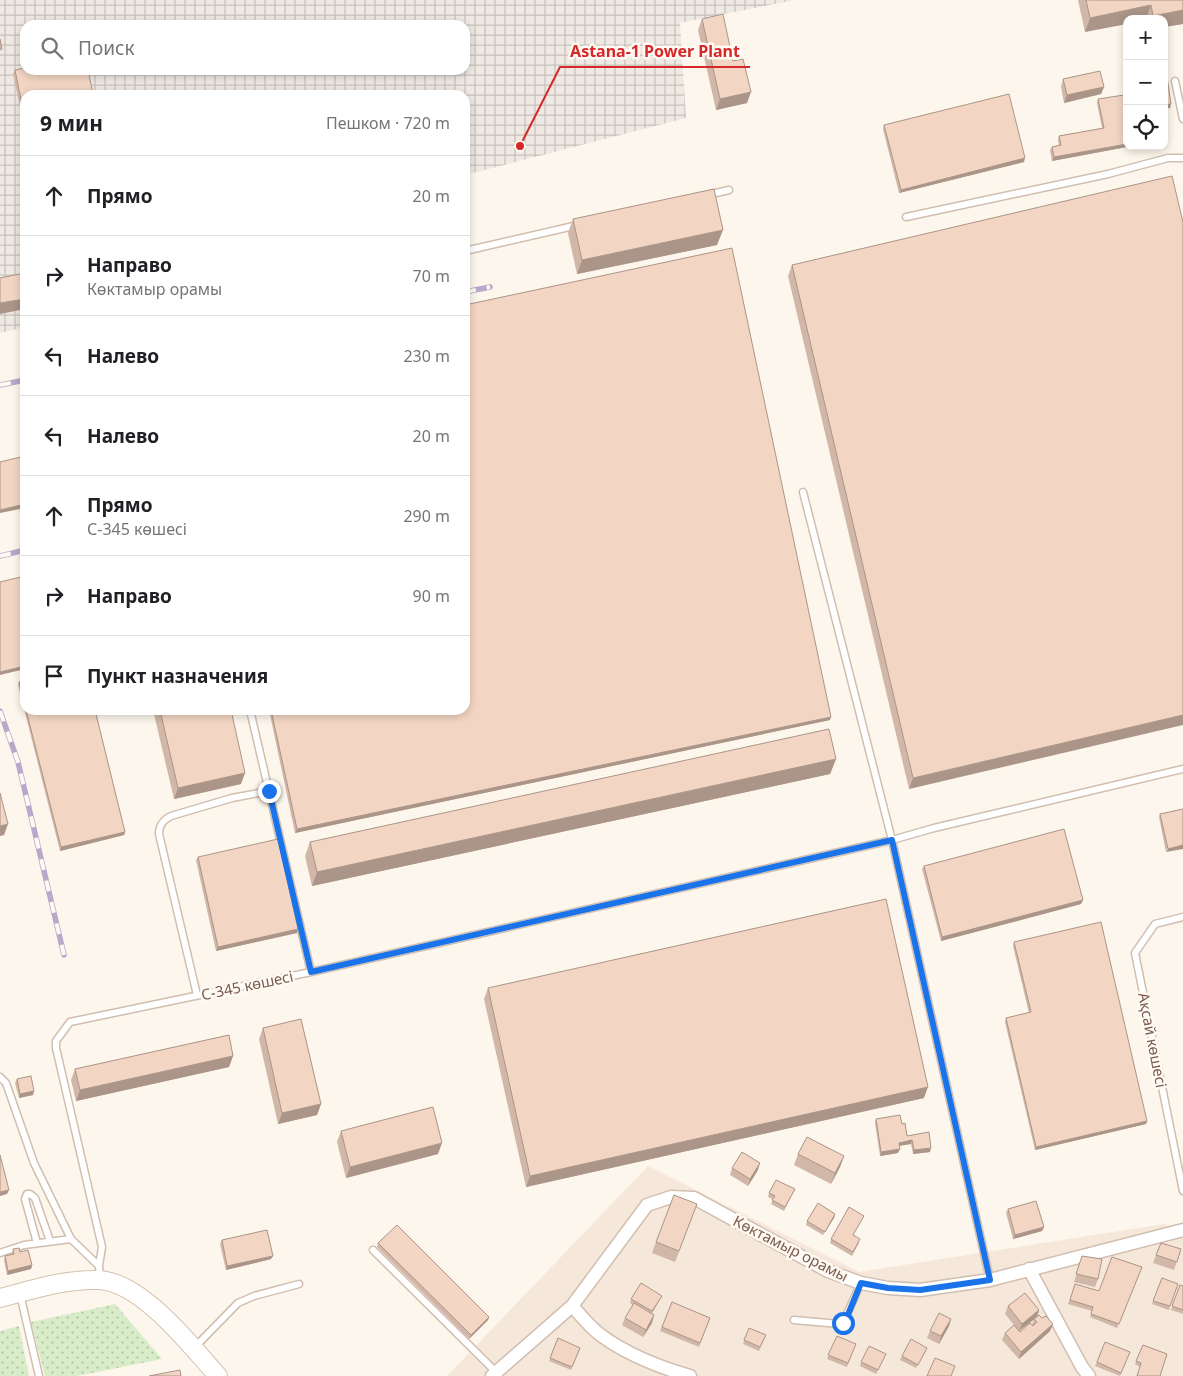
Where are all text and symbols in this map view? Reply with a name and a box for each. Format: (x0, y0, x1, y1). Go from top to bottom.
map controls (1123, 15, 1168, 150)
button: + (1123, 15, 1168, 60)
search box (20, 20, 470, 75)
icon: search (38, 34, 66, 62)
text: Поиск (78, 35, 134, 61)
callout: Astana-1 Power Plant (560, 36, 750, 67)
text: Astana-1 Power Plant (570, 40, 740, 62)
button: − (1123, 60, 1168, 105)
button: locate (1123, 105, 1168, 150)
text: 9 мин (40, 109, 103, 137)
text: Пешком · 720 m (326, 112, 450, 134)
icon: ahead (40, 182, 68, 210)
text: Прямо (87, 183, 153, 209)
text: 20 m (413, 185, 450, 207)
text: Направо (87, 252, 172, 278)
icon: right (40, 262, 68, 290)
text: 70 m (413, 265, 450, 287)
text: Көктамыр орамы (87, 278, 222, 300)
icon: left (40, 342, 68, 370)
text: Налево (87, 343, 159, 369)
text: 230 m (403, 345, 450, 367)
icon: left (40, 422, 68, 450)
text: Налево (87, 423, 159, 449)
text: 20 m (413, 425, 450, 447)
text: Прямо (87, 492, 153, 518)
icon: ahead (40, 502, 68, 530)
text: 290 m (403, 505, 450, 527)
text: С-345 көшесі (87, 518, 187, 540)
icon: right (40, 582, 68, 610)
text: Направо (87, 583, 172, 609)
text: 90 m (413, 585, 450, 607)
icon: arrive (40, 662, 68, 690)
text: Пункт назначения (87, 663, 268, 689)
route end (258, 780, 281, 803)
street label: С-345 көшесі (199, 965, 295, 1005)
street label: Ақсай көшесі (1134, 991, 1172, 1089)
street label: Көктамыр орамы (730, 1210, 852, 1286)
route start (832, 1312, 855, 1335)

